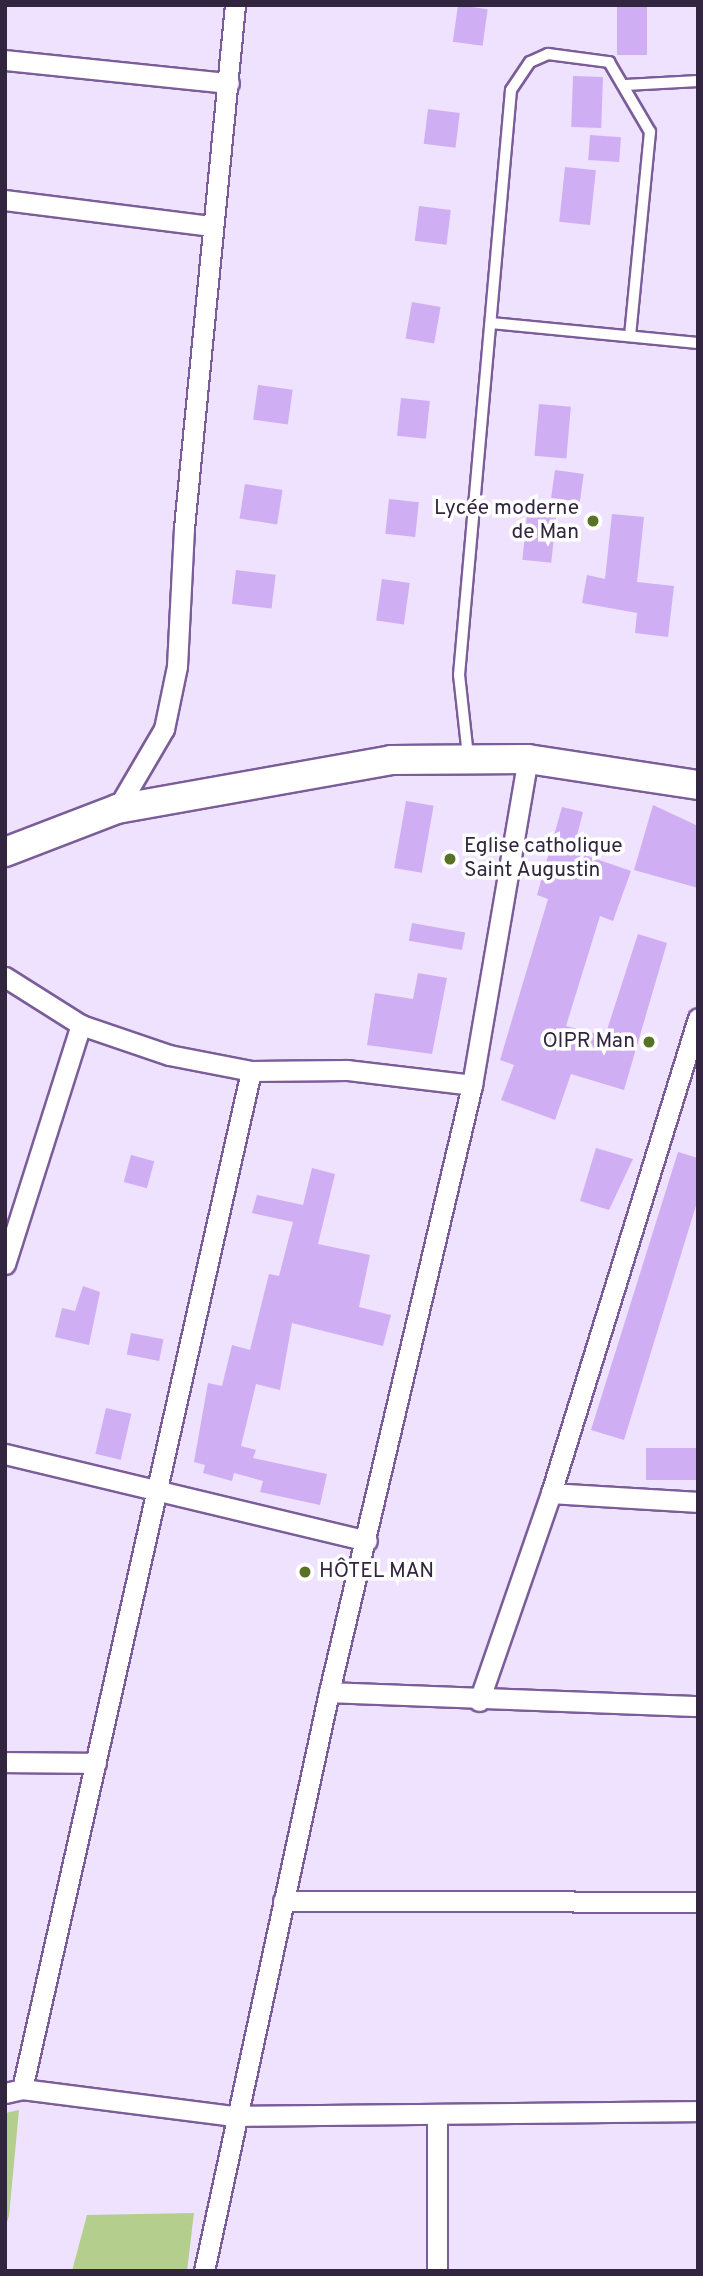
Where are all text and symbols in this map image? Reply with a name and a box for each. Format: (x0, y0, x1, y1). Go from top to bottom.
place label: Lycée moderne de Man (434, 496, 579, 546)
marker: Lycée moderne de Man (585, 513, 601, 529)
place label: Eglise catholique Saint Augustin (464, 834, 622, 884)
marker: Eglise catholique Saint Augustin (442, 851, 458, 867)
place label: OIPR Man (542, 1029, 635, 1055)
marker: OIPR Man (641, 1034, 657, 1050)
place label: HÔTEL MAN (319, 1559, 435, 1585)
marker: HÔTEL MAN (297, 1564, 313, 1580)

